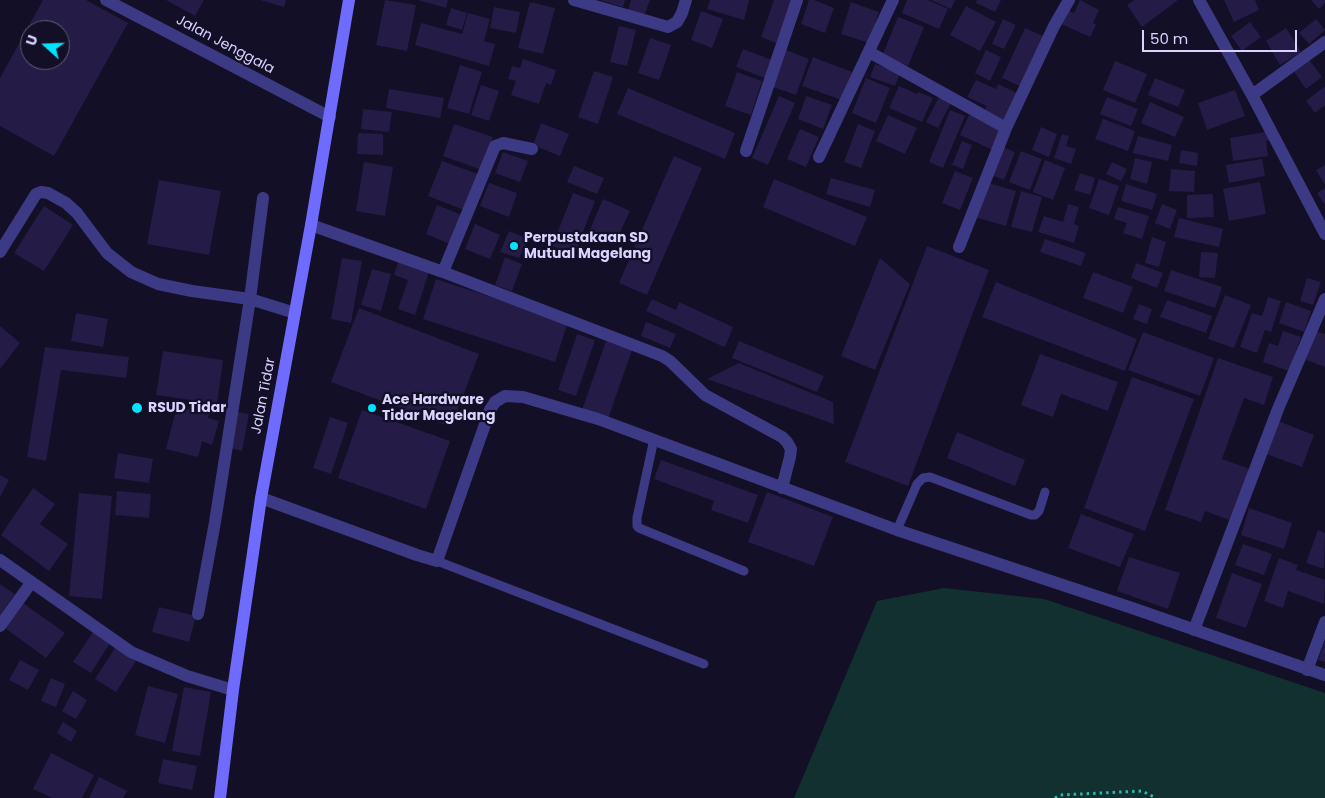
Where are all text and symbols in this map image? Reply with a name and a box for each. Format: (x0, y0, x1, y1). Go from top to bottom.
street label: Jalan Jenggala (173, 12, 277, 78)
north arrow (20, 20, 70, 70)
scale bar (1145, 20, 1300, 52)
text: 50 m (1150, 28, 1188, 49)
text: U (21, 32, 43, 48)
place label: Perpustakaan SD Mutual Magelang (524, 230, 651, 262)
marker: Perpustakaan SD Mutual Magelang (508, 240, 520, 252)
street label: Jalan Tidar (248, 356, 280, 436)
place label: Ace Hardware Tidar Magelang (382, 392, 495, 424)
place label: RSUD Tidar (148, 400, 226, 416)
marker: RSUD Tidar (130, 401, 144, 415)
marker: Ace Hardware Tidar Magelang (366, 402, 378, 414)

